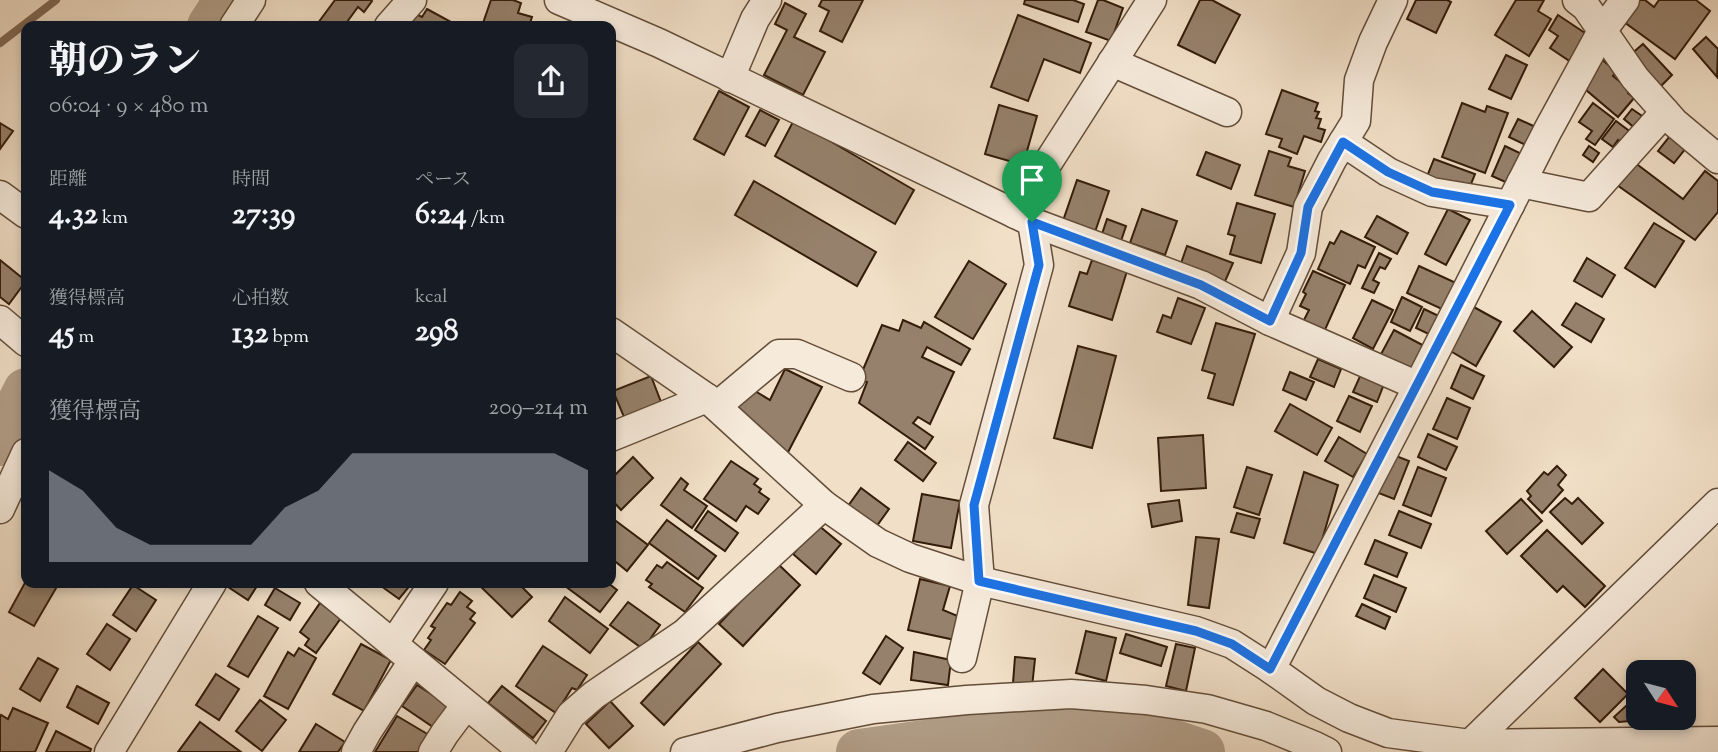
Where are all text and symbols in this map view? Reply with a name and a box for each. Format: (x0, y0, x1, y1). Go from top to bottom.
text: 朝のラン (49, 37, 201, 91)
button: share (514, 44, 588, 118)
text: 06:04 · 9 × 480 m (49, 90, 209, 123)
pin (1002, 150, 1062, 222)
icon: arrive (1013, 161, 1051, 199)
text: 距離 (49, 167, 87, 194)
text: 時間 (232, 167, 270, 194)
text: ペース (415, 167, 471, 194)
text: 4.32 (49, 194, 98, 237)
text: 27:39 (232, 194, 295, 237)
text: 6:24 (415, 194, 467, 237)
text: km (98, 205, 128, 232)
text: /km (467, 205, 505, 232)
text: kcal (415, 284, 448, 311)
text: 獲得標高 (49, 286, 125, 313)
text: 心拍数 (232, 286, 289, 313)
text: 298 (415, 311, 459, 354)
text: 45 (49, 313, 74, 356)
text: 132 (232, 313, 268, 356)
text: m (74, 324, 94, 351)
text: bpm (268, 324, 309, 351)
text: 209–214 m (489, 392, 588, 425)
text: 獲得標高 (49, 396, 141, 429)
north arrow (1626, 660, 1696, 730)
map controls (1626, 660, 1696, 730)

